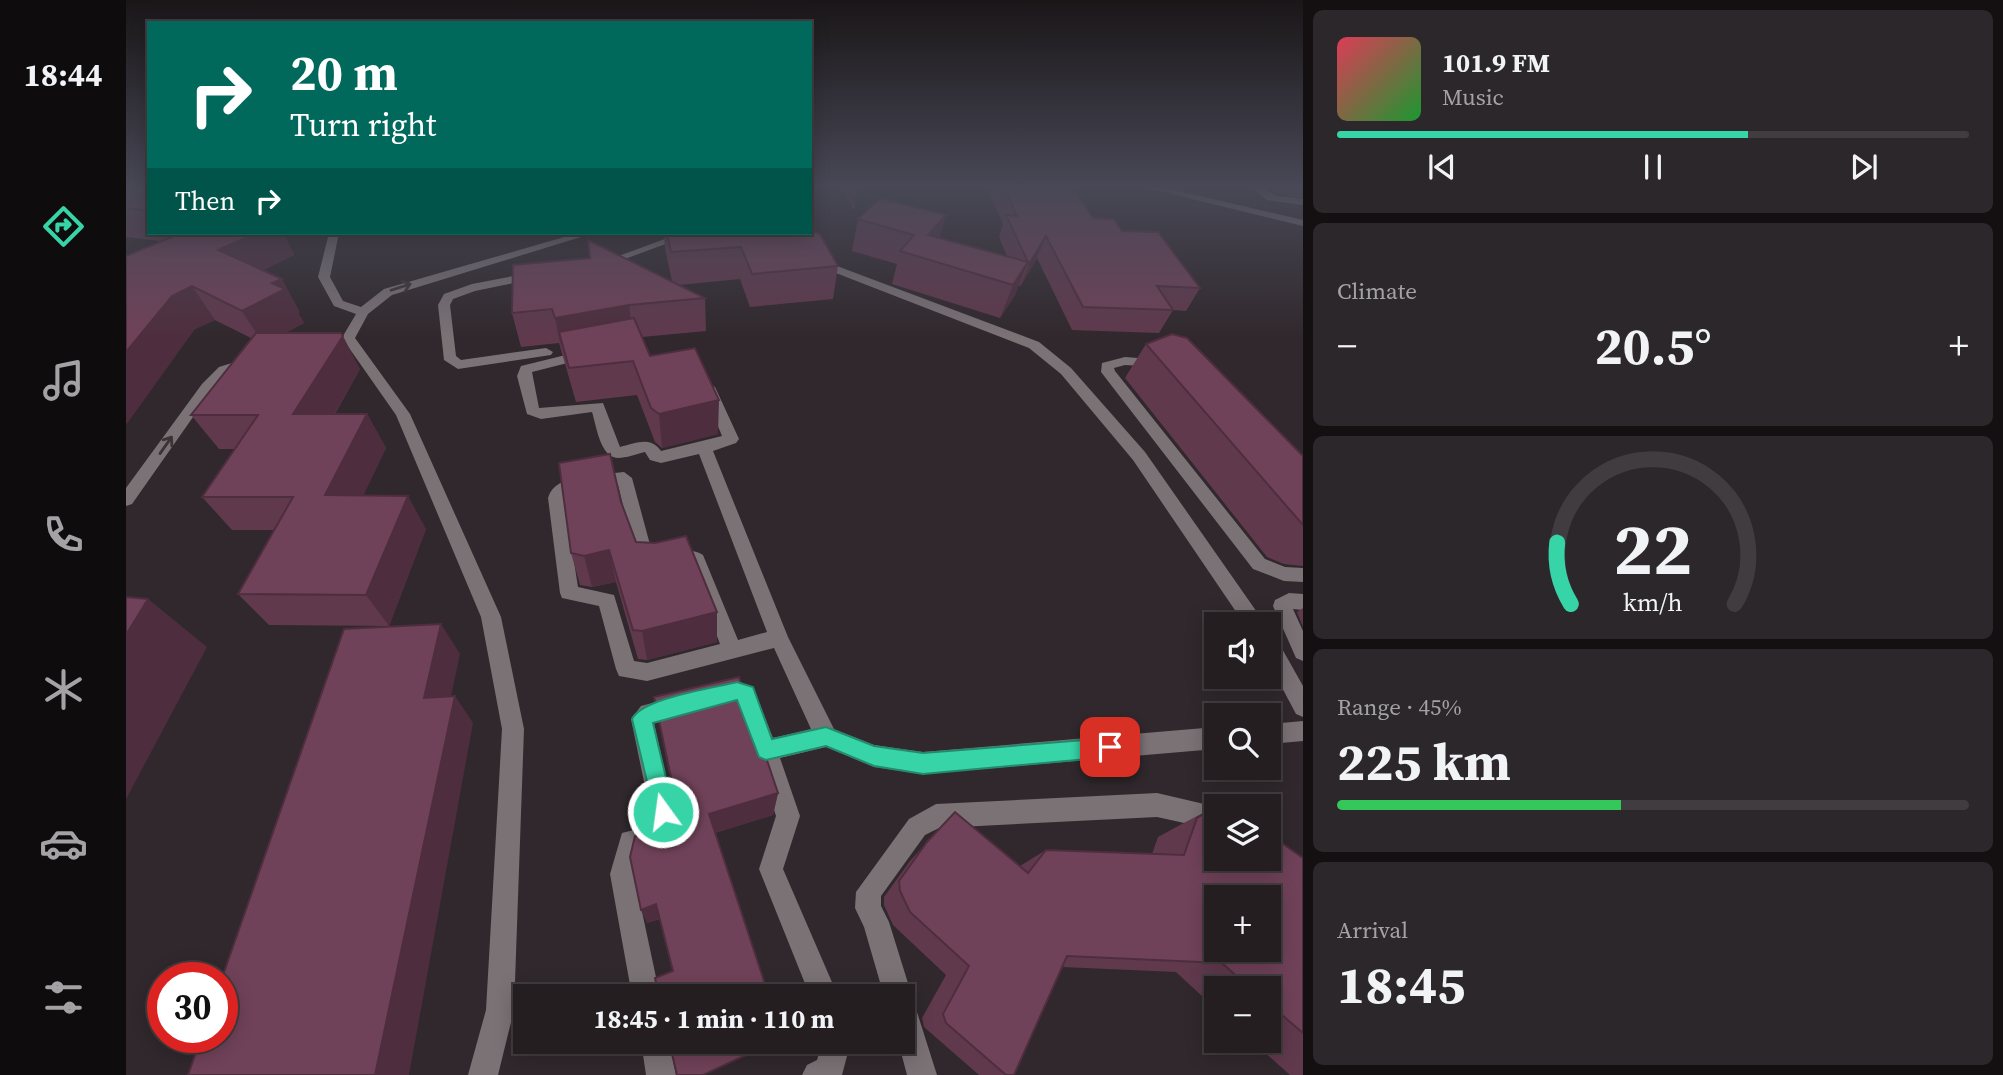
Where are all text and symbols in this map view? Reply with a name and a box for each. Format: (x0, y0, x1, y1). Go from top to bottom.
text: 20 m (290, 39, 398, 106)
text: 101.9 FM (1442, 45, 1550, 81)
icon: right (175, 49, 266, 140)
text: 18:44 (24, 53, 102, 97)
text: Music (1442, 81, 1504, 113)
text: Turn right (290, 103, 436, 147)
icon: previous (1423, 148, 1461, 186)
icon: pause (1634, 148, 1672, 186)
icon: next (1845, 148, 1883, 186)
icon: right (249, 182, 287, 220)
text: Then (175, 183, 235, 219)
icon: directions (39, 202, 88, 251)
text: Climate (1337, 275, 1417, 307)
one-way arrow (390, 280, 412, 293)
text: 20.5° (1594, 310, 1712, 381)
text: − (1337, 320, 1357, 372)
text: + (1949, 320, 1969, 372)
icon: music (39, 356, 88, 405)
one-way arrow (158, 436, 173, 455)
text: 22 (1614, 499, 1692, 598)
icon: phone (39, 510, 88, 559)
text: km/h (1623, 584, 1683, 618)
map controls (1204, 612, 1281, 1053)
button: sound (1204, 612, 1281, 689)
icon: climate (39, 665, 88, 714)
text: Range · 45% (1337, 691, 1462, 723)
button: search (1204, 703, 1281, 780)
pin (1080, 717, 1140, 777)
text: 225 km (1337, 726, 1511, 797)
icon: arrive (1091, 728, 1129, 766)
position arrow (626, 775, 700, 849)
button: layers (1204, 794, 1281, 871)
icon: car (39, 819, 88, 868)
button: + (1204, 885, 1281, 962)
text: Arrival (1337, 914, 1408, 946)
text: 18:45 (1337, 949, 1465, 1020)
speed limit sign: 30 (147, 962, 238, 1053)
icon: filters (39, 973, 88, 1022)
button: − (1204, 976, 1281, 1053)
text: 18:45 · 1 min · 110 m (594, 1001, 834, 1037)

